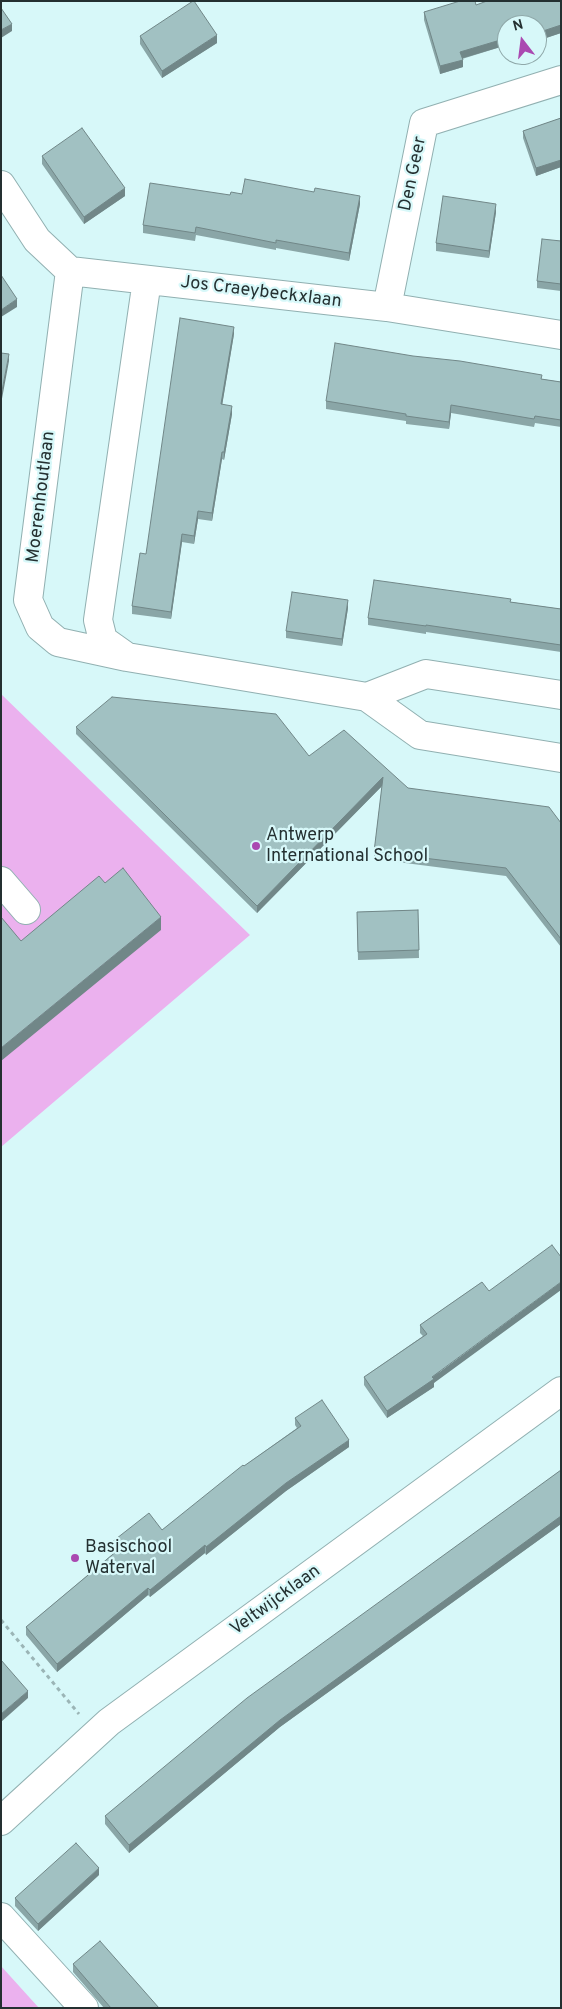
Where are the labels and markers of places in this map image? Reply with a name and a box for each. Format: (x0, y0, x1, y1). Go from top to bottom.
place label: Antwerp International School (266, 825, 428, 868)
marker: Antwerp International School (250, 840, 262, 852)
place label: Basischool Waterval (85, 1537, 172, 1580)
marker: Basischool Waterval (69, 1552, 81, 1564)

